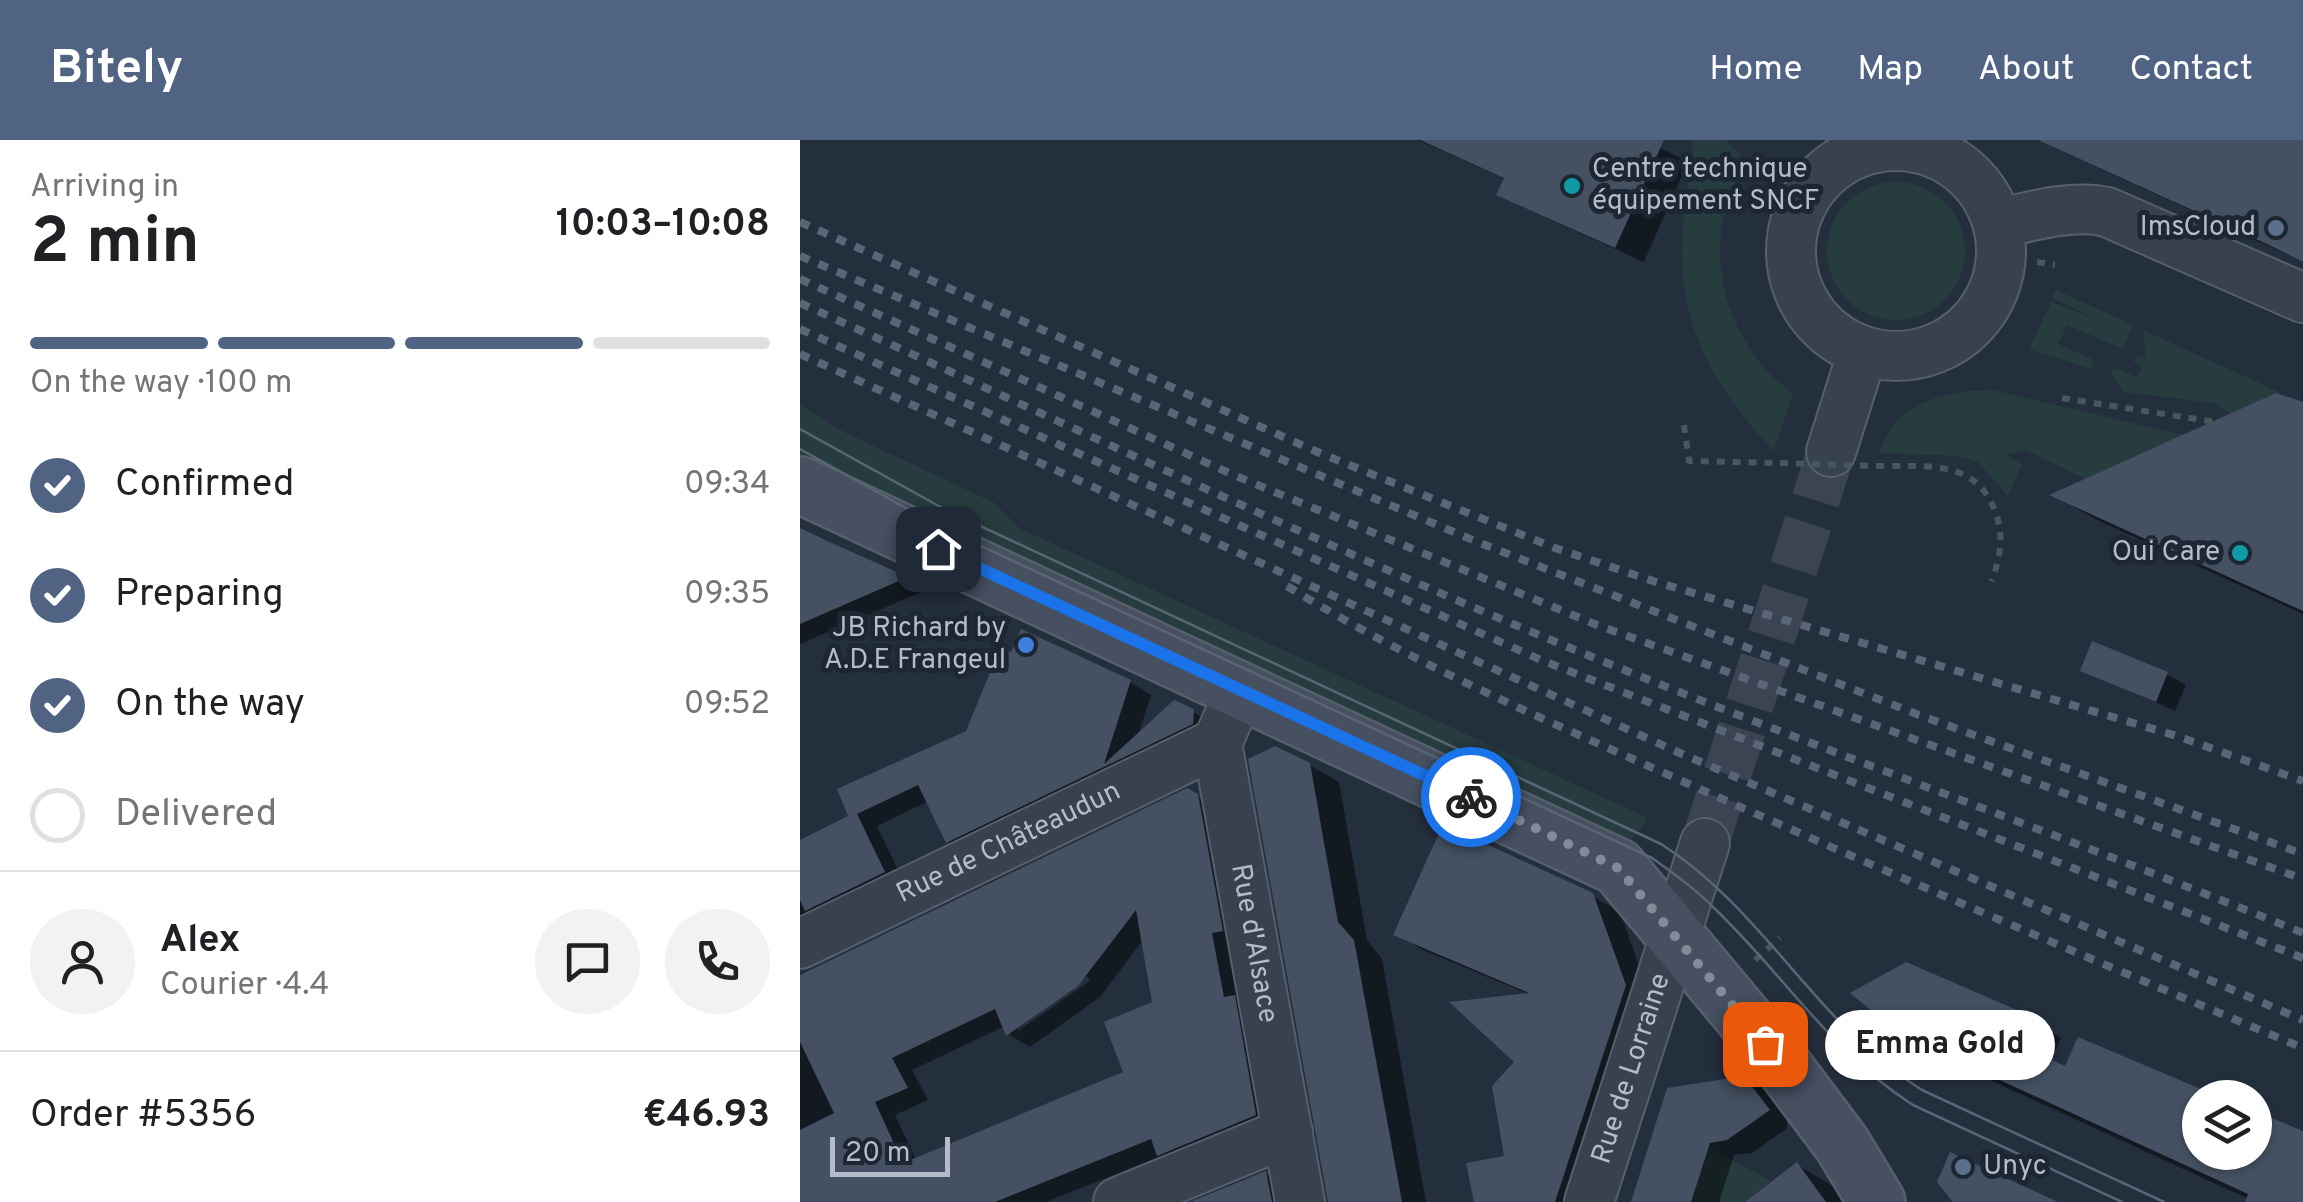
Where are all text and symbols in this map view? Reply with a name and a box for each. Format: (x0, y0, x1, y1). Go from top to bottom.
text: Bitely (50, 40, 183, 100)
text: Home (1709, 48, 1802, 92)
text: Map (1857, 48, 1923, 92)
text: About (1978, 48, 2074, 92)
text: Contact (2129, 48, 2253, 92)
place label: Centre technique équipement SNCF (1592, 152, 1820, 220)
text: Arriving in (30, 168, 179, 208)
marker: Centre technique équipement SNCF (1561, 175, 1583, 197)
text: 10:03–10:08 (556, 201, 770, 250)
text: 2 min (30, 204, 200, 286)
place label: ImsCloud (2140, 210, 2256, 246)
marker: ImsCloud (2265, 217, 2287, 239)
text: On the way · 100 m (30, 364, 292, 404)
icon: check (30, 458, 85, 513)
text: Confirmed (115, 461, 294, 510)
text: 09:34 (684, 465, 770, 505)
pin (896, 507, 981, 592)
icon: home (911, 522, 966, 577)
place label: Oui Care (2112, 535, 2220, 571)
marker: Oui Care (2229, 542, 2251, 564)
icon: check (30, 568, 85, 623)
text: Preparing (115, 571, 284, 620)
text: 09:35 (684, 575, 770, 615)
place label: JB Richard by A.D.E Frangeul (824, 611, 1006, 679)
marker: JB Richard by A.D.E Frangeul (1015, 634, 1037, 656)
icon: check (30, 678, 85, 733)
text: On the way (115, 681, 305, 730)
text: 09:52 (684, 685, 770, 725)
courier (1421, 747, 1521, 847)
icon: bike (1444, 770, 1499, 825)
street label: Rue de Châteaudun (891, 774, 1127, 913)
text: Delivered (115, 791, 277, 840)
street label: Rue d'Alsace (1221, 861, 1285, 1026)
button: person (30, 909, 135, 1014)
button: chat (535, 909, 640, 1014)
button: phone (665, 909, 770, 1014)
text: Alex (160, 917, 240, 966)
text: Courier · 4.4 (160, 966, 329, 1006)
street label: Rue de Lorraine (1584, 969, 1680, 1169)
pin (1723, 1002, 1808, 1087)
callout: Emma Gold (1825, 1009, 2055, 1079)
icon: bag (1738, 1017, 1793, 1072)
text: Emma Gold (1855, 1025, 2025, 1065)
map controls (2182, 1080, 2272, 1170)
button: layers (2182, 1080, 2272, 1170)
text: Order #5356 (30, 1092, 256, 1141)
text: €46.93 (643, 1092, 770, 1141)
scale bar (830, 1132, 950, 1176)
text: 20 m (845, 1136, 910, 1172)
place label: Unyc (1983, 1149, 2047, 1185)
marker: Unyc (1952, 1156, 1974, 1178)

